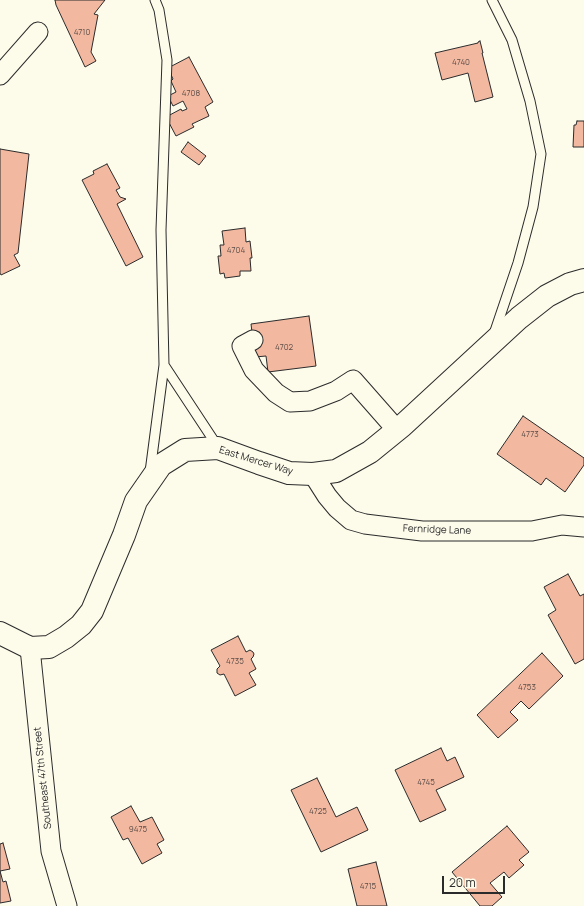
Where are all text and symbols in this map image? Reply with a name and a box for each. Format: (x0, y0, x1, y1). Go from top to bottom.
house number: 4710 (74, 28, 90, 38)
house number: 4740 (452, 58, 470, 68)
house number: 4708 (182, 89, 200, 99)
house number: 4704 (227, 246, 245, 256)
house number: 4702 (275, 343, 293, 353)
house number: 4773 (521, 430, 539, 440)
street label: East Mercer Way (218, 444, 294, 478)
street label: Fernridge Lane (403, 523, 471, 537)
house number: 4735 (226, 657, 244, 667)
house number: 4753 (518, 683, 536, 693)
street label: Southeast 47th Street (32, 726, 54, 830)
house number: 4745 (417, 778, 435, 788)
house number: 4725 (309, 807, 327, 817)
house number: 9475 (129, 825, 147, 835)
scale bar (444, 868, 507, 894)
text: 20 m (449, 874, 476, 891)
house number: 4715 (360, 882, 376, 892)

